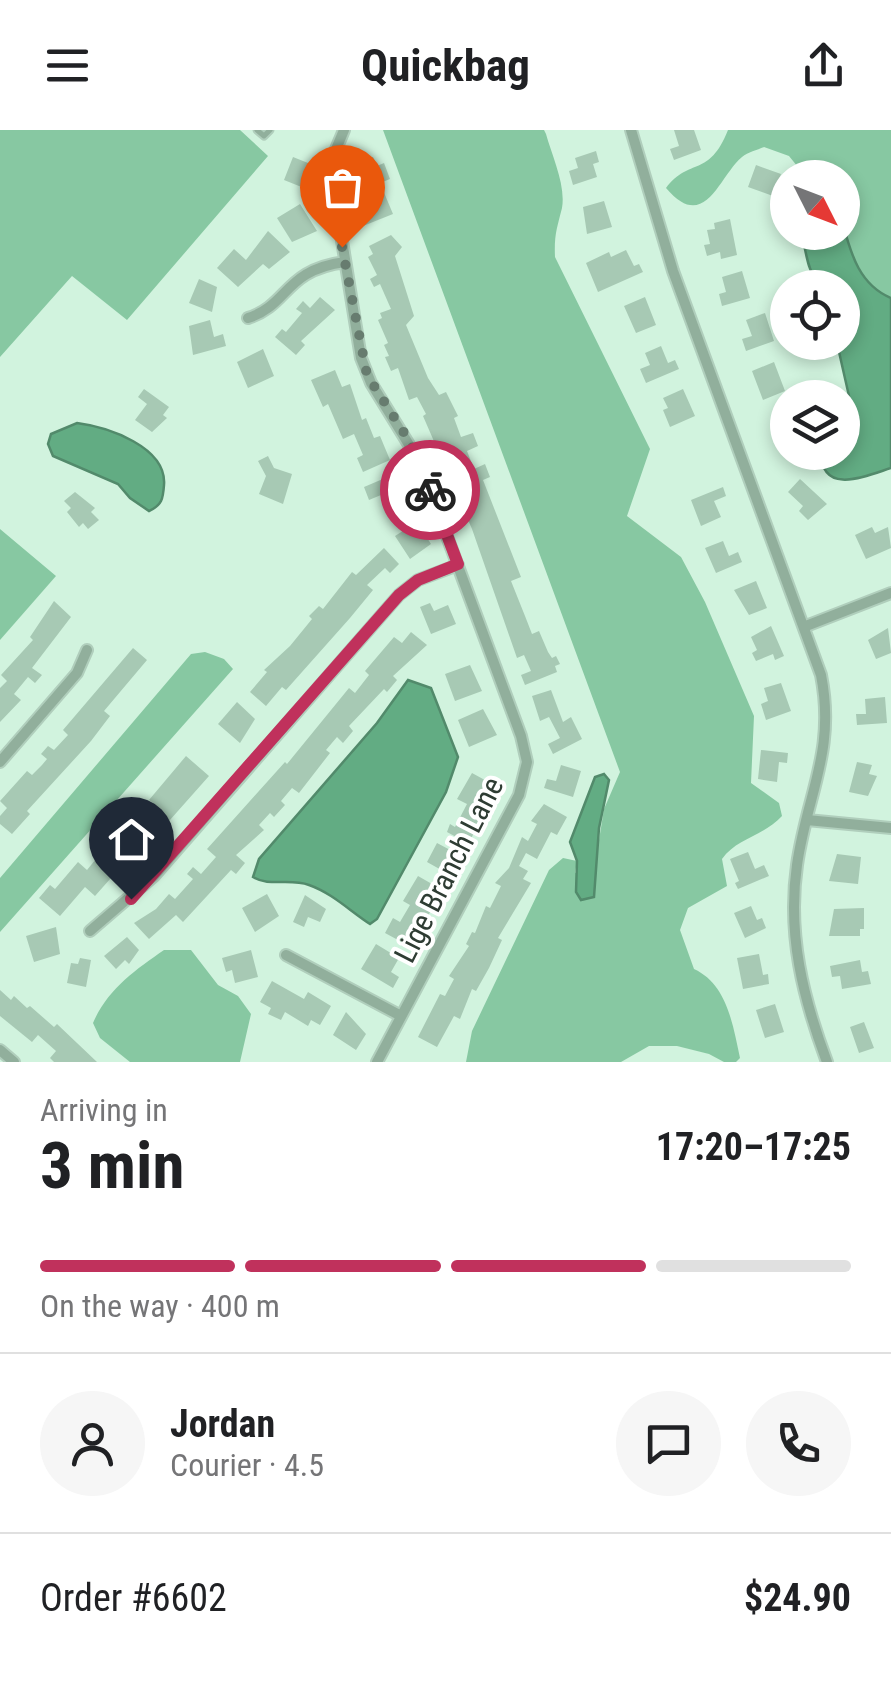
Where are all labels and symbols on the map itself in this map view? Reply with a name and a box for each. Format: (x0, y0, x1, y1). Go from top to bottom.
pin (300, 145, 385, 248)
north arrow (770, 160, 860, 250)
courier (380, 440, 480, 540)
street label: Lige Branch Lane (387, 771, 510, 968)
pin (89, 797, 174, 900)

